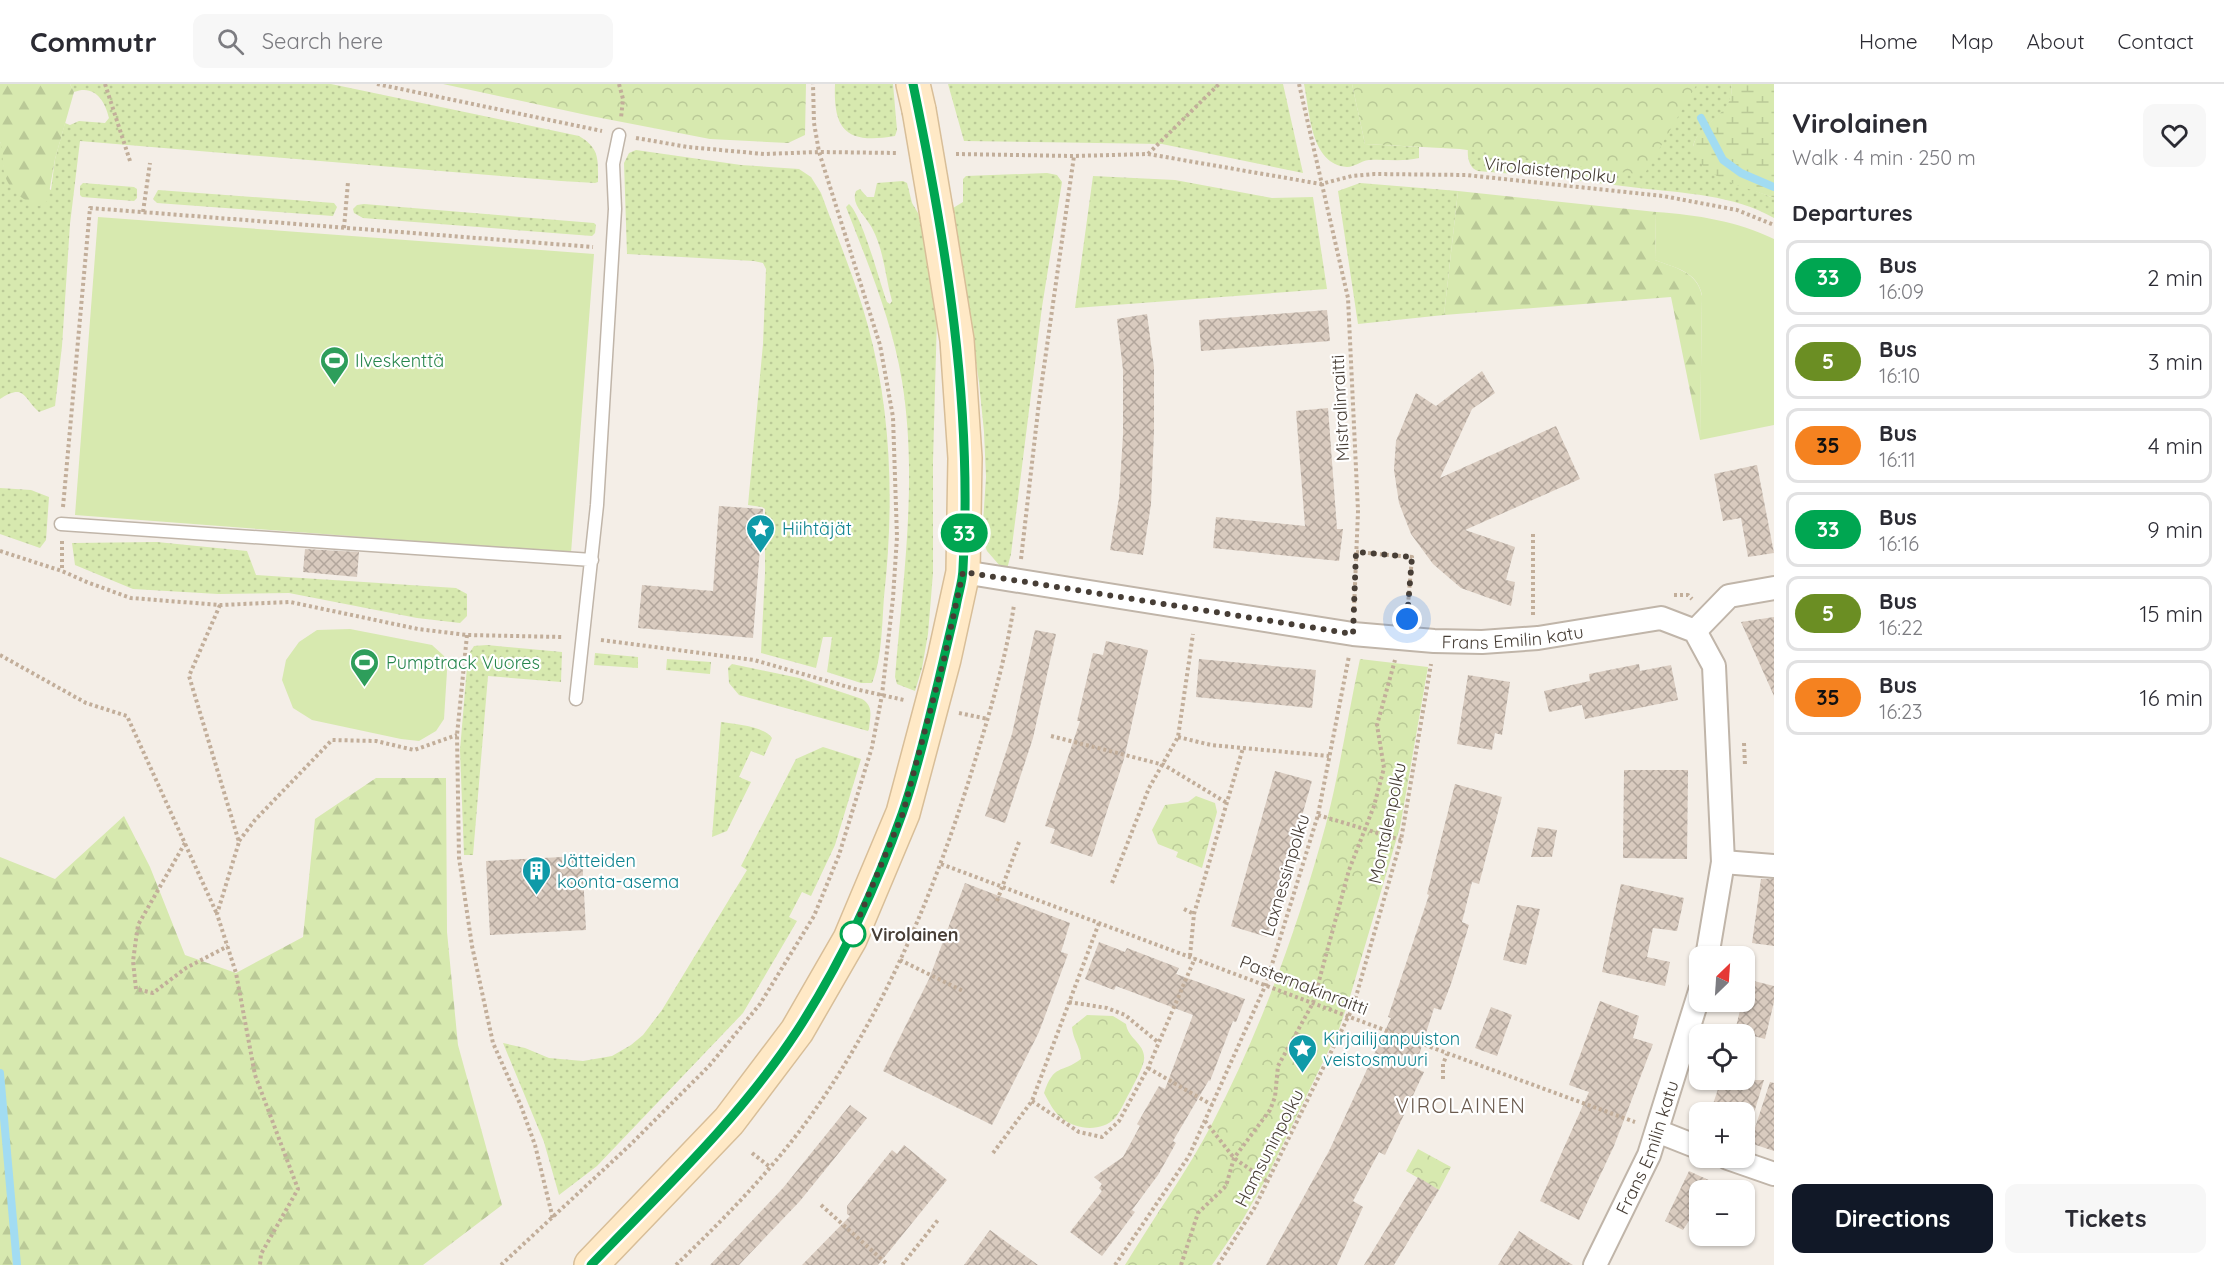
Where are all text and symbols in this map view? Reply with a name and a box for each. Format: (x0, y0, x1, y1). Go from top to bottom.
search box (193, 14, 613, 68)
text: Commutr (30, 24, 157, 59)
icon: search (214, 25, 247, 58)
text: Search here (262, 27, 383, 55)
text: Home (1859, 28, 1918, 54)
text: Map (1951, 28, 1994, 54)
text: About (2027, 28, 2085, 54)
text: Contact (2118, 28, 2194, 54)
button: heart (2143, 104, 2206, 167)
text: Virolainen (1792, 105, 1928, 140)
text: Walk · 4 min · 250 m (1792, 145, 1976, 170)
street label: Virolaistenpolku (1483, 152, 1617, 188)
text: Departures (1792, 199, 1913, 227)
text: Bus (1879, 251, 1917, 279)
text: 33 (1817, 264, 1839, 290)
text: 2 min (2147, 264, 2203, 292)
text: 16:09 (1879, 279, 1924, 304)
text: Bus (1879, 335, 1917, 363)
sports icon: Ilveskenttä (318, 344, 350, 386)
text: 5 (1822, 348, 1834, 374)
text: 3 min (2148, 348, 2203, 376)
place label: Ilveskenttä (355, 349, 444, 372)
street label: Mistralinraitti (1326, 354, 1354, 462)
text: 16:10 (1879, 363, 1920, 388)
text: Bus (1879, 419, 1917, 447)
text: 35 (1816, 432, 1840, 458)
text: 4 min (2148, 432, 2203, 460)
text: 16:11 (1879, 447, 1916, 472)
text: Bus (1879, 503, 1917, 531)
place icon: Hiihtäjät (745, 512, 777, 554)
line badge: 33 (937, 514, 991, 552)
text: 33 (1817, 516, 1839, 542)
text: 9 min (2147, 516, 2203, 544)
place label: Hiihtäjät (782, 517, 852, 540)
text: 33 (953, 520, 975, 546)
text: 16:16 (1879, 531, 1919, 556)
text: Bus (1879, 587, 1917, 615)
text: 5 (1822, 600, 1834, 626)
text: 15 min (2139, 600, 2203, 628)
your location (1392, 604, 1422, 634)
text: 16:22 (1879, 615, 1923, 640)
street label: Frans Emilin katu (1441, 619, 1585, 654)
sports icon: Pumptrack Vuores (349, 646, 381, 688)
place label: Pumptrack Vuores (386, 651, 540, 674)
text: Bus (1879, 671, 1917, 699)
text: 35 (1816, 684, 1840, 710)
text: 16 min (2140, 684, 2203, 712)
text: 16:23 (1879, 699, 1922, 724)
street label: Montalenpolku (1363, 760, 1411, 886)
street label: Laxnessinpolku (1255, 811, 1315, 939)
place label: Jätteiden koonta-asema (557, 849, 679, 893)
building icon: Jätteiden koonta-asema (520, 854, 552, 896)
marker: Virolainen (840, 921, 866, 947)
place label: Virolainen (871, 923, 959, 946)
north arrow (1689, 946, 1755, 1012)
map controls (1689, 946, 1755, 1246)
street label: Pasternakinraitti (1236, 950, 1372, 1020)
button: locate (1689, 1024, 1755, 1090)
place label: Kirjailijanpuiston veistosmuuri (1323, 1027, 1460, 1071)
place icon: Kirjailijanpuiston veistosmuuri (1286, 1032, 1318, 1074)
street label: Frans Emilin katu (1610, 1078, 1683, 1218)
street label: Hamsuninpolku (1229, 1085, 1309, 1211)
district label: VIROLAINEN (1396, 1093, 1526, 1118)
button: + (1689, 1102, 1755, 1168)
button: − (1689, 1180, 1755, 1246)
button: Directions (1792, 1184, 1993, 1253)
button: Tickets (2005, 1184, 2206, 1253)

